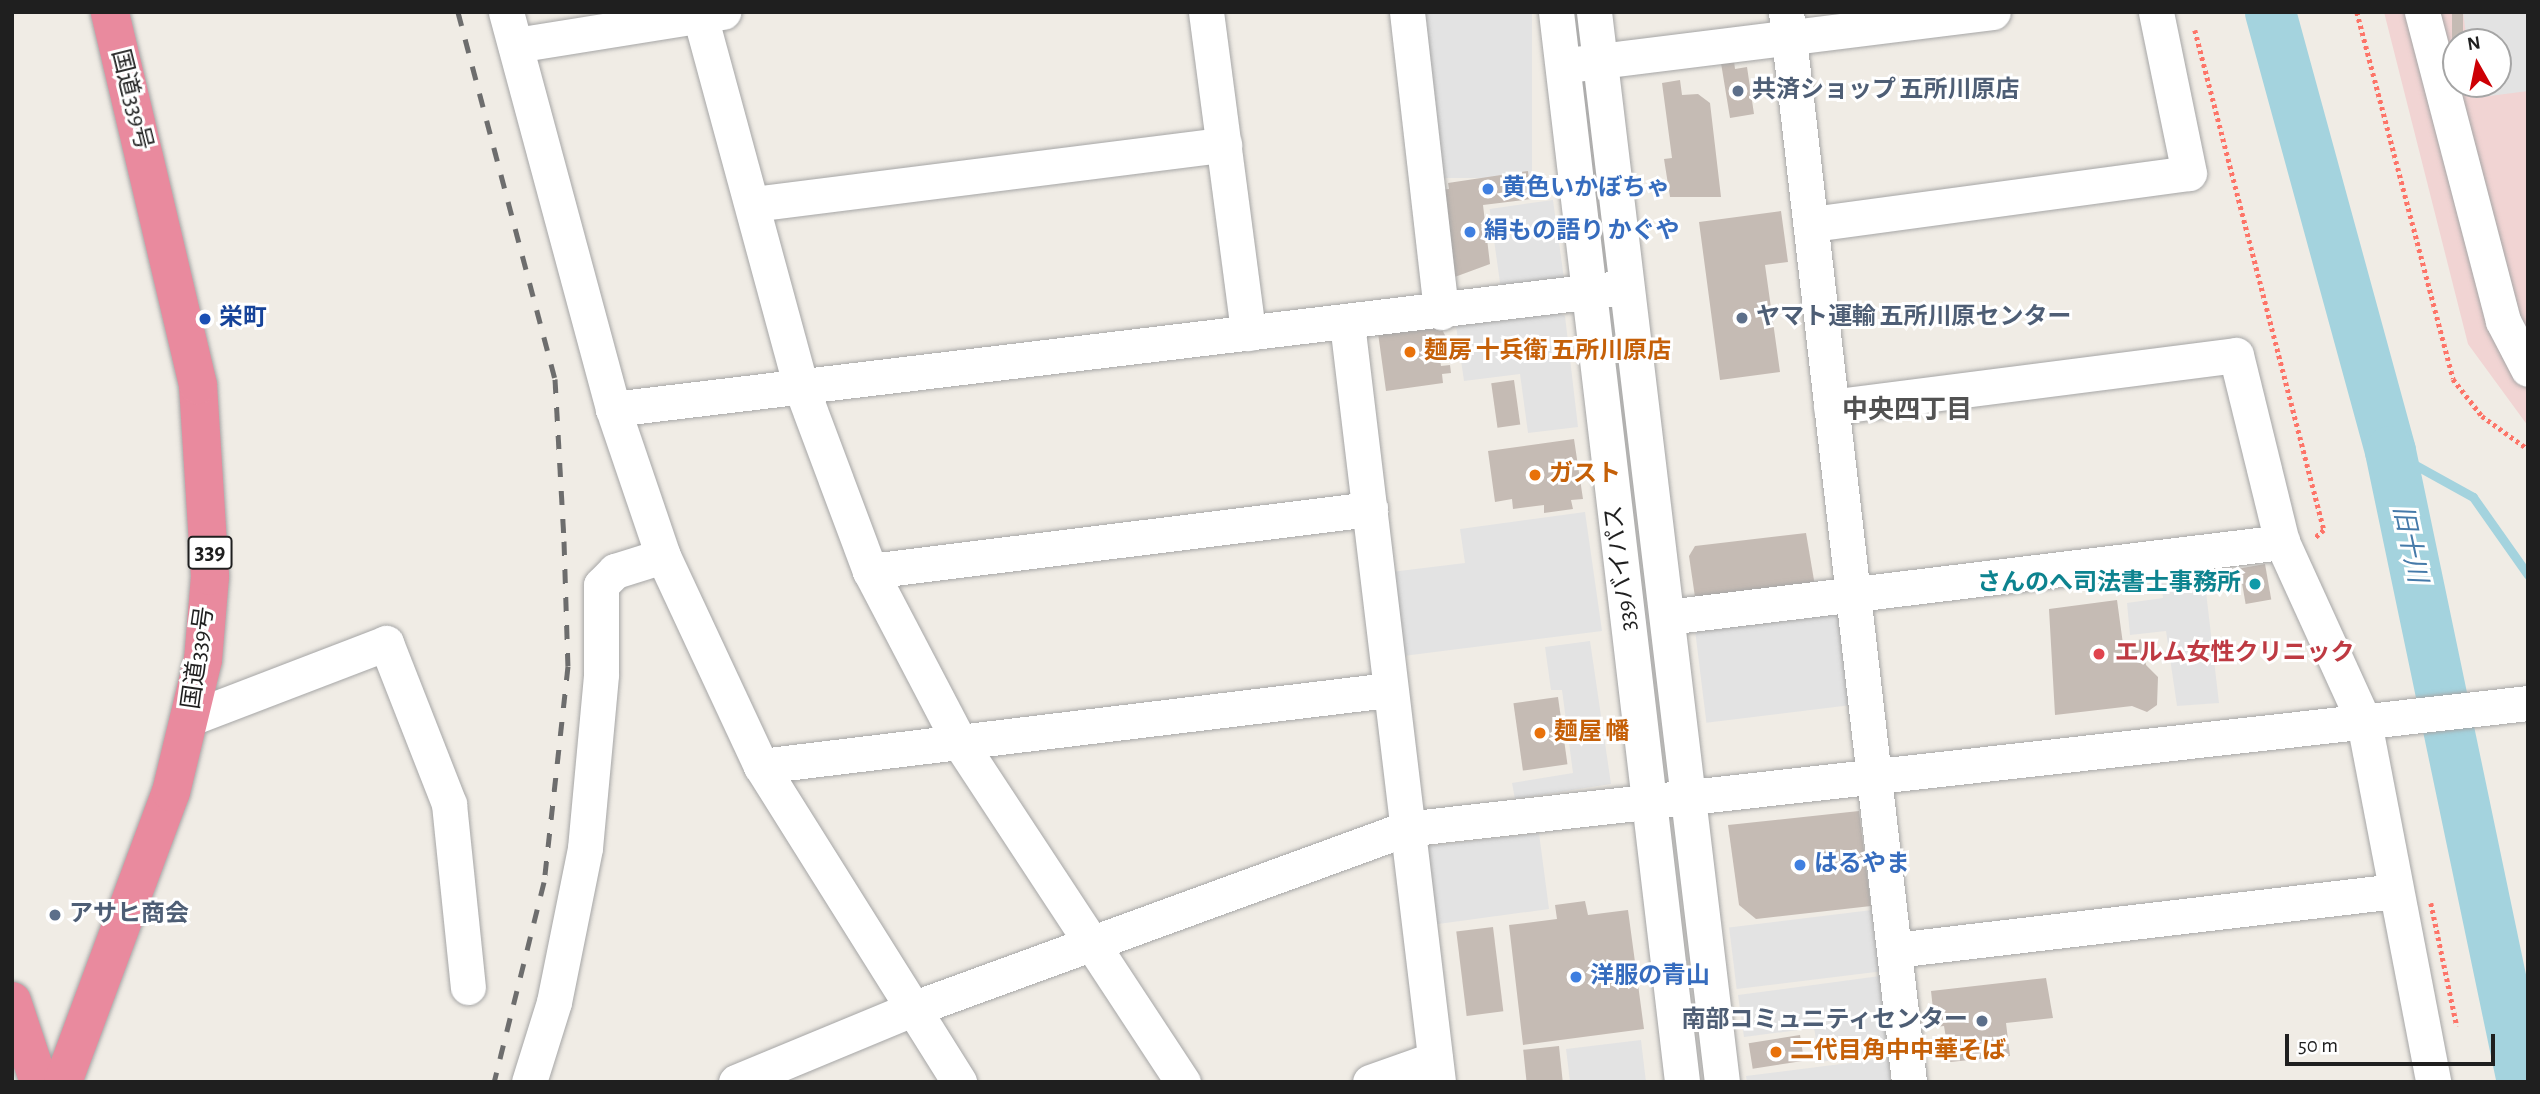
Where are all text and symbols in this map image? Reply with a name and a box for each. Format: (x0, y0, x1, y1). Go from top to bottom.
north arrow (2442, 28, 2512, 98)
text: N (2466, 33, 2482, 54)
street label: 国道339号 (105, 47, 157, 153)
place label: 共済ショップ 五所川原店 (1752, 77, 2020, 105)
marker: 共済ショップ 五所川原店 (1730, 83, 1746, 99)
place label: 黄色いかぼちゃ (1502, 175, 1670, 203)
marker: 黄色いかぼちゃ (1480, 181, 1496, 197)
place label: 絹もの語り かぐや (1484, 218, 1680, 246)
marker: 絹もの語り かぐや (1462, 224, 1478, 240)
place label: ヤマト運輸 五所川原センター (1756, 304, 2072, 332)
place label: 栄町 (219, 305, 267, 333)
marker: ヤマト運輸 五所川原センター (1734, 310, 1750, 326)
marker: 栄町 (197, 311, 213, 327)
place label: 麺房 十兵衛 五所川原店 (1424, 338, 1671, 366)
marker: 麺房 十兵衛 五所川原店 (1402, 344, 1418, 360)
district label: 中央四丁目 (1842, 395, 1972, 427)
place label: ガスト (1549, 461, 1621, 489)
marker: ガスト (1527, 467, 1543, 483)
street label: 339バイパス (1600, 503, 1644, 633)
water label: 旧十川 (2386, 503, 2432, 585)
road number: 339 (187, 534, 233, 572)
place label: さんのへ司法書士事務所 (1977, 570, 2241, 598)
marker: さんのへ司法書士事務所 (2247, 576, 2263, 592)
street label: 国道339号 (178, 605, 220, 711)
place label: エルム女性クリニック (2115, 640, 2355, 668)
marker: エルム女性クリニック (2089, 644, 2109, 664)
place label: 麺屋 幡 (1554, 719, 1630, 747)
marker: 麺屋 幡 (1532, 725, 1548, 741)
place label: はるやま (1814, 851, 1910, 879)
marker: はるやま (1792, 857, 1808, 873)
place label: アサヒ商会 (69, 901, 189, 929)
marker: アサヒ商会 (47, 907, 63, 923)
place label: 洋服の青山 (1590, 963, 1710, 991)
marker: 洋服の青山 (1568, 969, 1584, 985)
place label: 南部コミュニティセンター (1680, 1007, 1968, 1035)
marker: 南部コミュニティセンター (1974, 1013, 1990, 1029)
scale bar (2288, 1020, 2498, 1064)
text: 50 m (2298, 1035, 2338, 1056)
place label: 二代目角中中華そば (1790, 1038, 2006, 1066)
marker: 二代目角中中華そば (1768, 1044, 1784, 1060)

